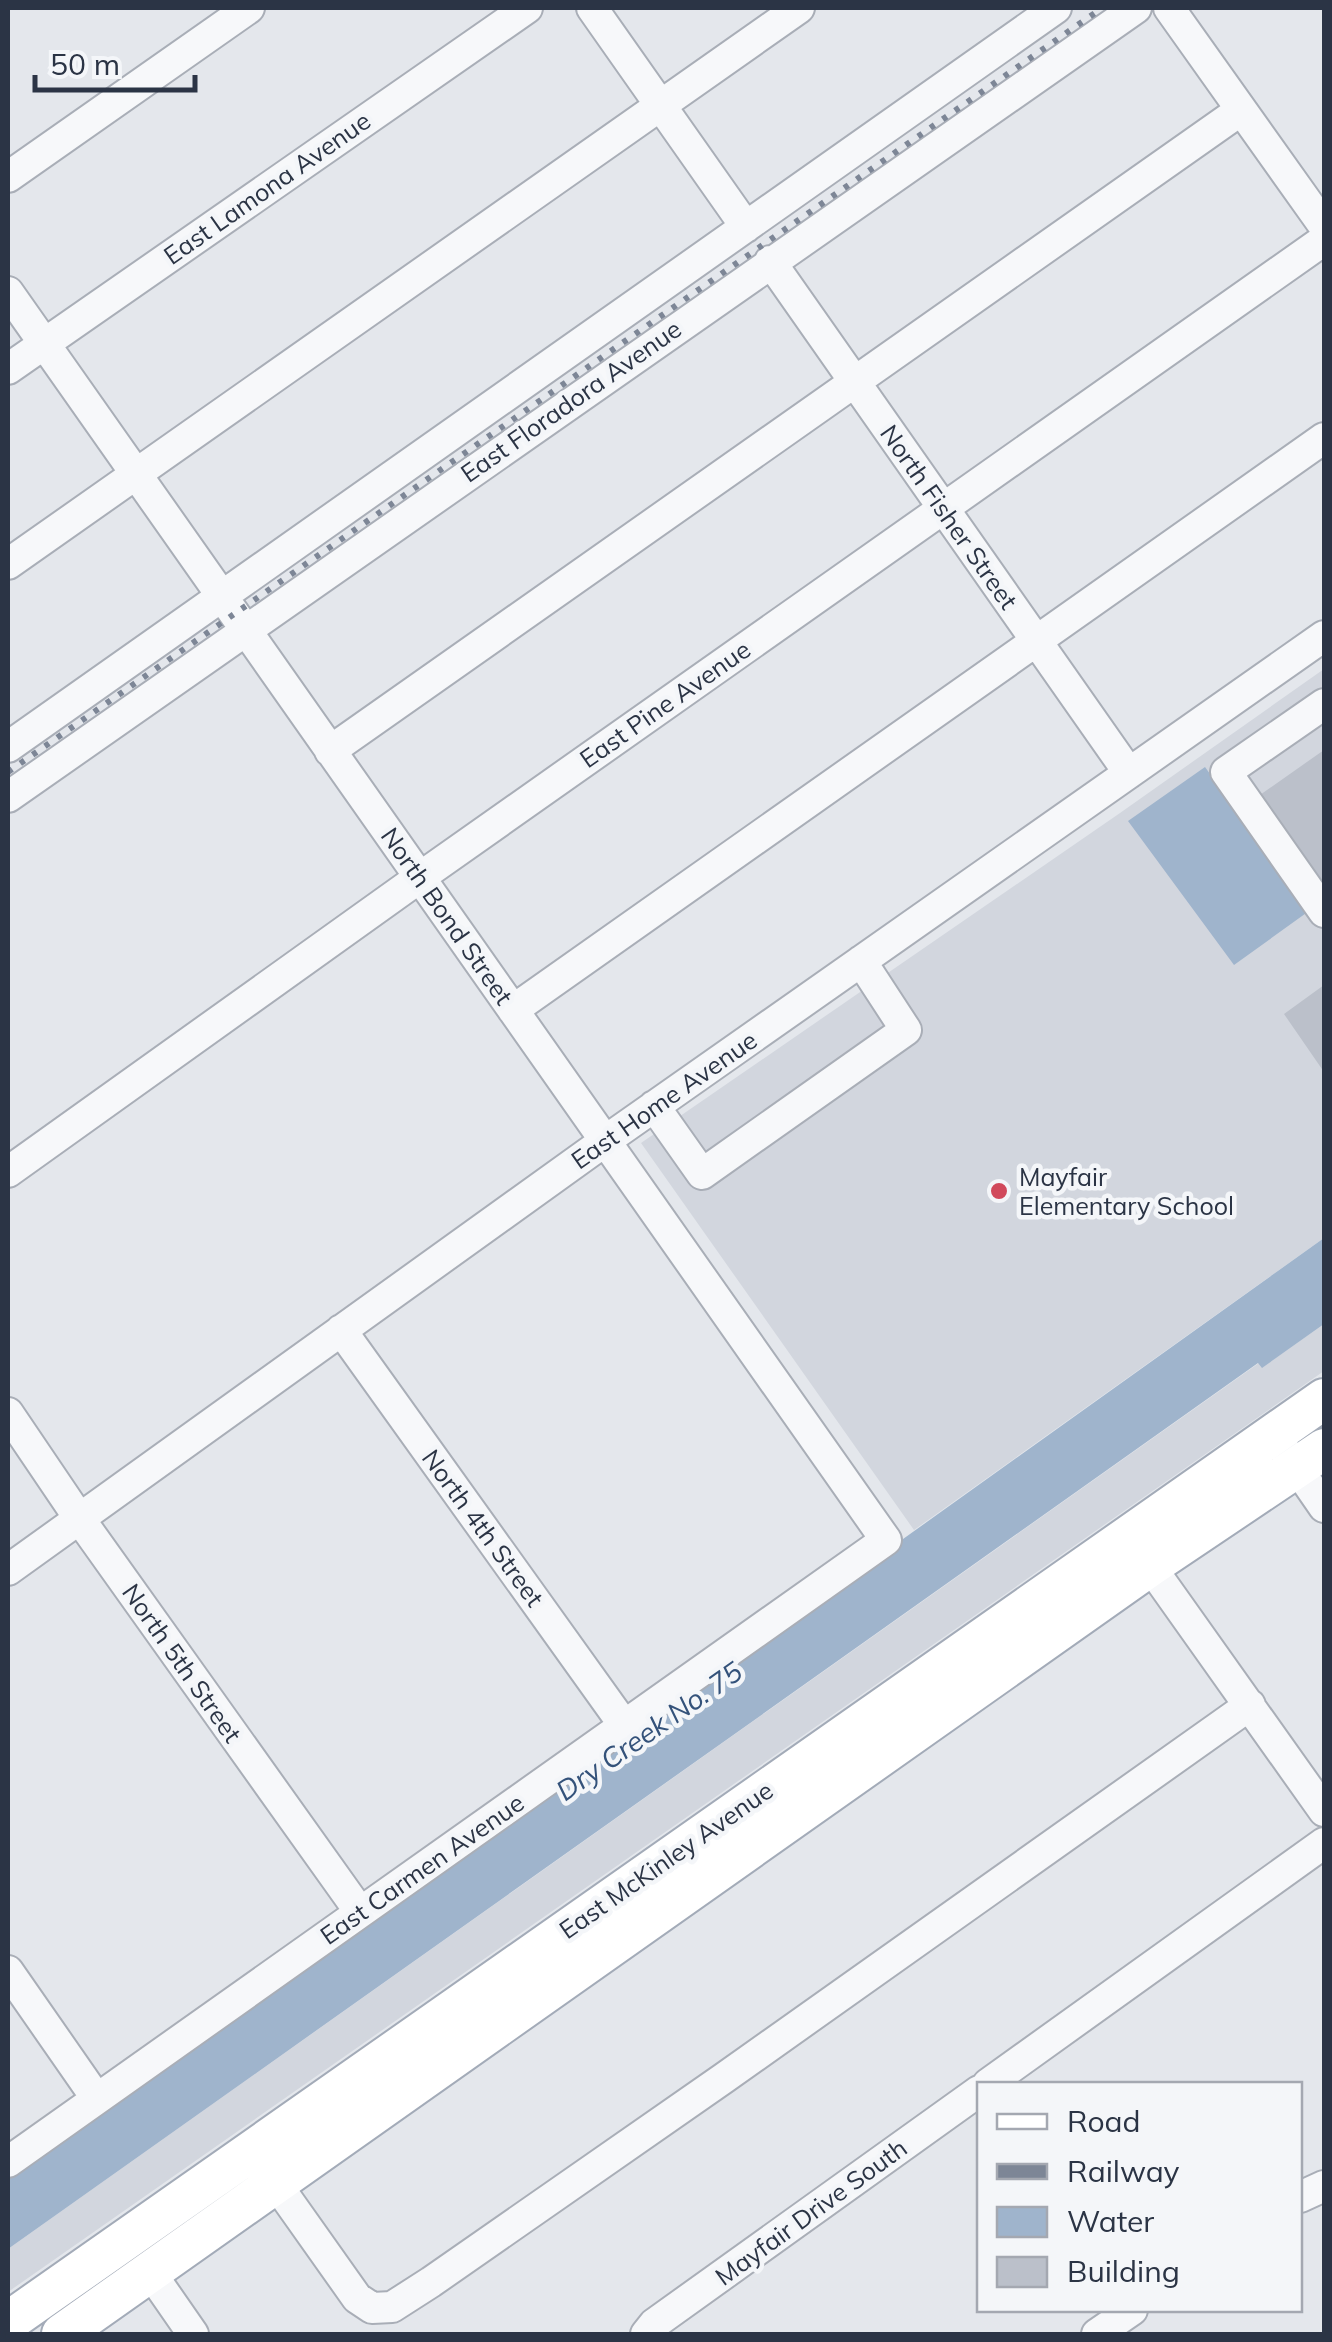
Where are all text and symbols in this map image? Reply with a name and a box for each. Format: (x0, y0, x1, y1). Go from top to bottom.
scale bar (35, 30, 195, 92)
text: 50 m (50, 45, 120, 83)
street label: East Lamona Avenue (157, 105, 376, 271)
street label: East Floradora Avenue (454, 313, 687, 488)
street label: North Fisher Street (874, 419, 1025, 615)
street label: East Pine Avenue (573, 633, 756, 774)
street label: North Bond Street (375, 821, 520, 1010)
street label: East Home Avenue (565, 1024, 763, 1175)
place label: Mayfair Elementary School (1019, 1161, 1234, 1221)
marker: Mayfair Elementary School (988, 1180, 1010, 1202)
street label: North 4th Street (416, 1443, 551, 1613)
street label: North 5th Street (116, 1577, 249, 1748)
water label: Dry Creek No. 75 (549, 1653, 749, 1808)
street label: East McKinley Avenue (553, 1774, 778, 1945)
street label: East Carmen Avenue (314, 1787, 530, 1951)
legend (977, 2082, 1302, 2312)
text: Road (1067, 2102, 1141, 2140)
street label: Mayfair Drive South (709, 2132, 913, 2292)
text: Railway (1067, 2152, 1180, 2190)
text: Water (1067, 2202, 1154, 2240)
text: Building (1067, 2252, 1180, 2290)

